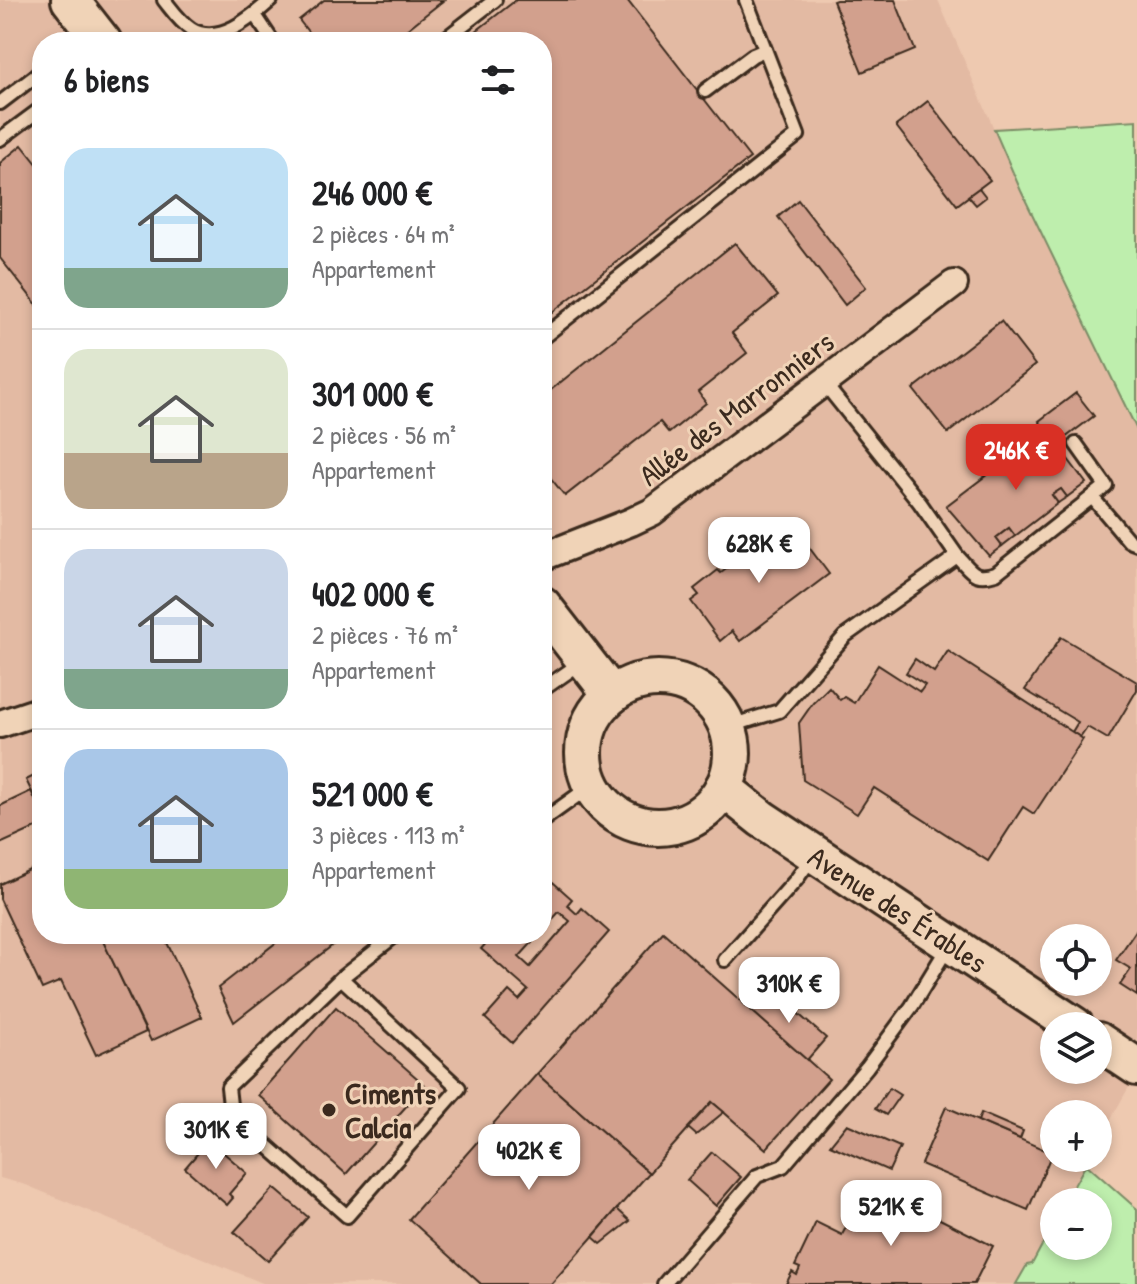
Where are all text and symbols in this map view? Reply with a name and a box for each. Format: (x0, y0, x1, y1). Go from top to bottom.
text: 6 biens (64, 57, 149, 103)
icon: filters (476, 58, 520, 102)
text: 246 000 € (312, 170, 432, 216)
icon: home (128, 180, 224, 276)
text: 2 pièces · 64 m² (312, 216, 455, 251)
text: Appartement (312, 251, 435, 286)
street label: Allée des Marronniers (630, 322, 842, 494)
text: 301 000 € (312, 371, 433, 417)
icon: home (128, 381, 224, 477)
text: 2 pièces · 56 m² (312, 417, 456, 452)
pin: 246K € (951, 424, 1081, 492)
text: 246K € (984, 432, 1048, 467)
text: Appartement (312, 452, 435, 487)
pin: 628K € (694, 517, 824, 585)
text: 628K € (726, 525, 792, 560)
text: 402 000 € (312, 571, 434, 617)
icon: home (128, 581, 224, 677)
text: 2 pièces · 76 m² (312, 617, 458, 652)
text: Appartement (312, 652, 435, 687)
text: 521 000 € (312, 771, 432, 817)
icon: home (128, 781, 224, 877)
text: 3 pièces · 113 m² (312, 817, 465, 852)
street label: Avenue des Érables (801, 836, 995, 982)
text: Appartement (312, 852, 435, 887)
map controls (1040, 924, 1112, 1260)
button: locate (1040, 924, 1112, 996)
pin: 310K € (724, 957, 854, 1025)
text: 310K € (757, 965, 821, 1000)
button: layers (1040, 1012, 1112, 1084)
place label: Ciments Calcia (345, 1073, 436, 1147)
button: + (1040, 1100, 1112, 1172)
marker: Ciments Calcia (320, 1101, 338, 1119)
pin: 301K € (151, 1103, 281, 1171)
text: 301K € (184, 1111, 248, 1146)
pin: 402K € (464, 1124, 594, 1192)
text: 402K € (496, 1132, 562, 1167)
pin: 521K € (826, 1180, 956, 1248)
text: 521K € (859, 1188, 923, 1223)
button: − (1040, 1188, 1112, 1260)

